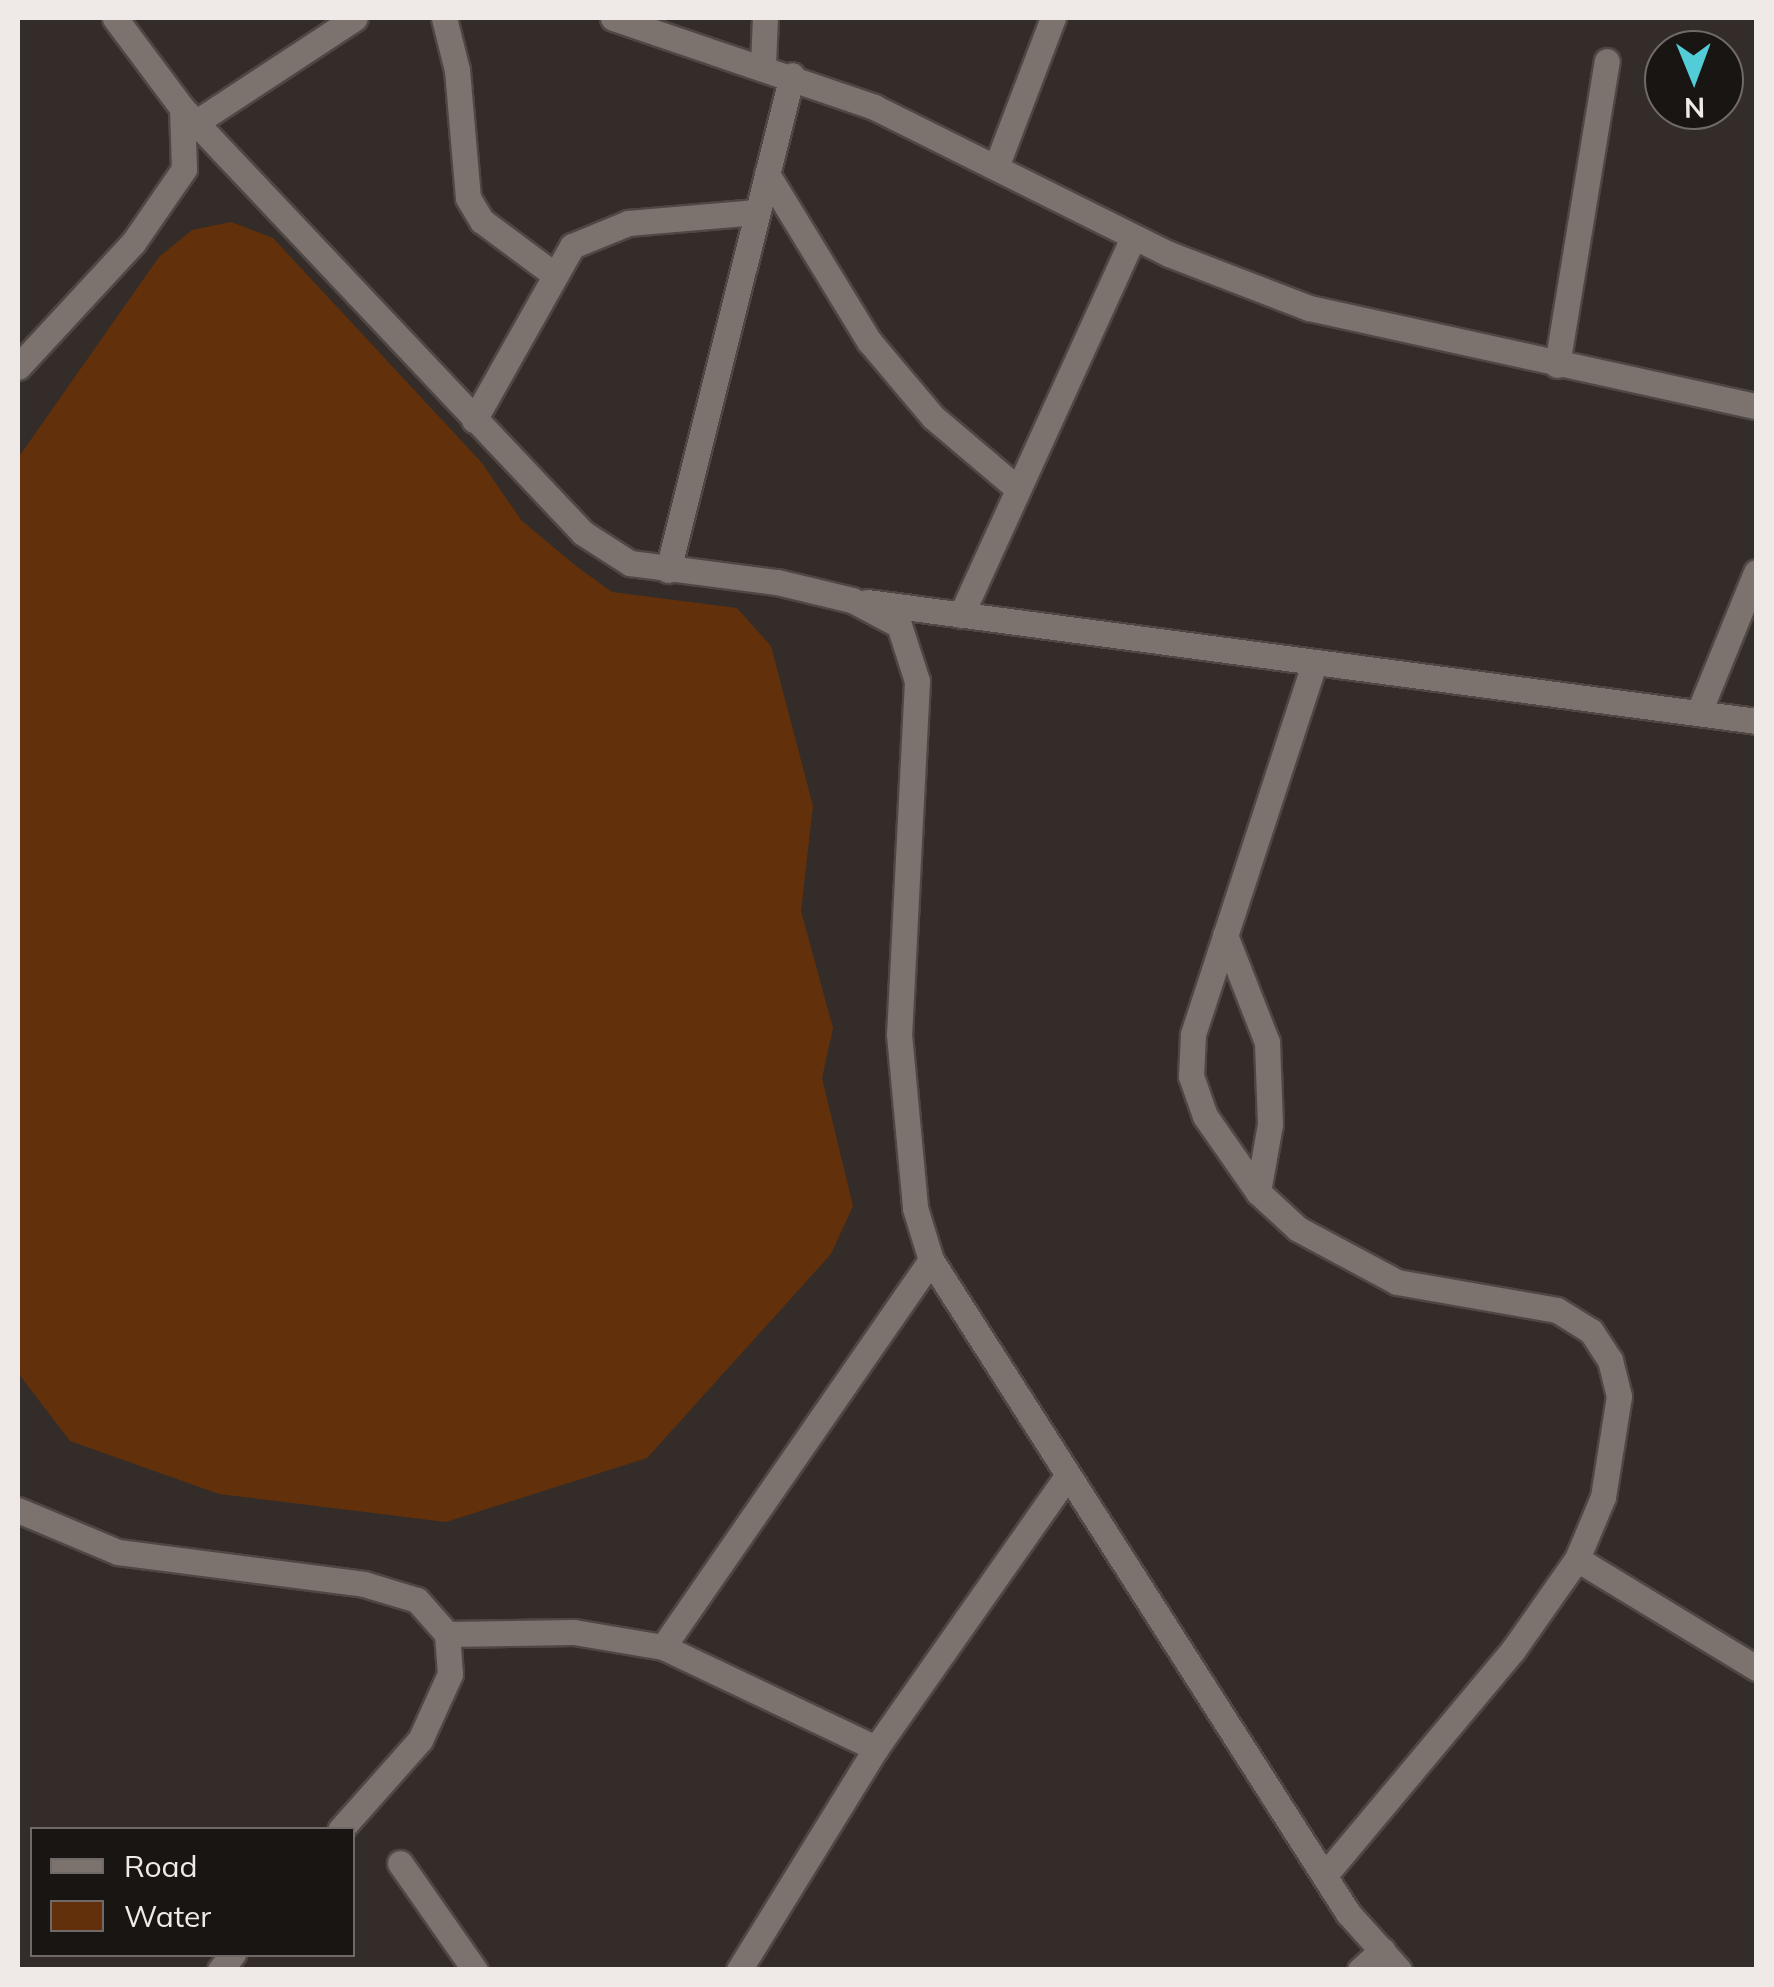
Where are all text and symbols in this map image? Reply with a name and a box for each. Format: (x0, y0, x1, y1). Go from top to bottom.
north arrow (1644, 30, 1744, 130)
text: N (1684, 91, 1705, 126)
legend (30, 1827, 355, 1957)
text: Road (124, 1847, 198, 1885)
text: Water (124, 1897, 211, 1935)

